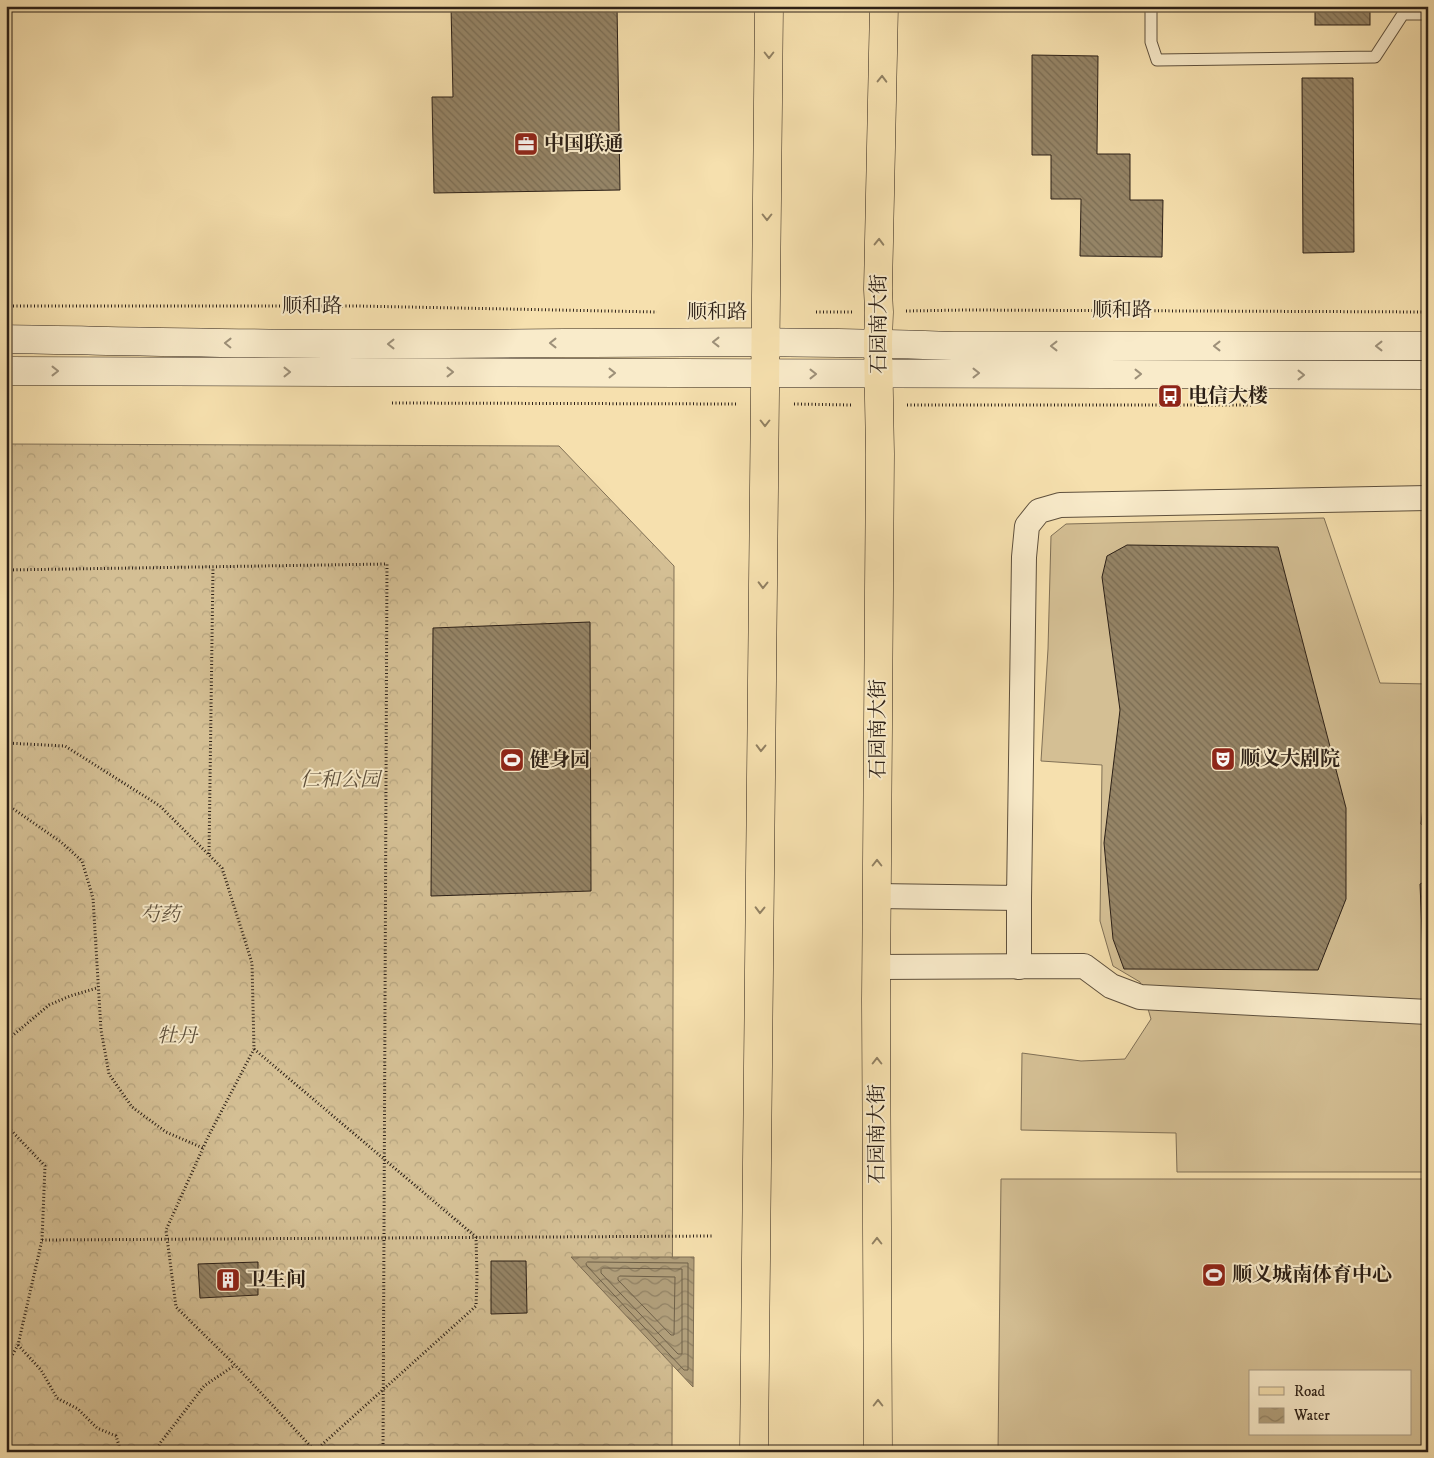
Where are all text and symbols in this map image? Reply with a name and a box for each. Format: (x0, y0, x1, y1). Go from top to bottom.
one-way arrow (764, 52, 774, 59)
one-way arrow (877, 75, 888, 83)
office icon: 中国联通 (513, 131, 539, 157)
place label: 中国联通 (544, 132, 624, 157)
one-way arrow (762, 214, 772, 222)
one-way arrow (874, 237, 884, 245)
street label: 石园南大街 (867, 274, 892, 374)
street label: 顺和路 (282, 294, 342, 319)
street label: 顺和路 (1092, 298, 1152, 323)
street label: 顺和路 (687, 300, 747, 325)
one-way arrow (712, 337, 720, 347)
one-way arrow (224, 338, 232, 348)
one-way arrow (549, 338, 557, 348)
one-way arrow (387, 339, 394, 349)
one-way arrow (1050, 341, 1058, 351)
one-way arrow (1212, 341, 1220, 351)
one-way arrow (1375, 341, 1382, 351)
one-way arrow (52, 366, 59, 376)
one-way arrow (284, 367, 292, 377)
one-way arrow (446, 367, 454, 377)
one-way arrow (609, 368, 617, 378)
one-way arrow (972, 368, 980, 378)
one-way arrow (810, 369, 818, 379)
one-way arrow (1135, 369, 1143, 379)
one-way arrow (1297, 369, 1305, 380)
bus stop icon: 电信大楼 (1157, 383, 1183, 409)
place label: 电信大楼 (1188, 384, 1268, 409)
one-way arrow (760, 419, 770, 427)
one-way arrow (758, 582, 768, 589)
street label: 石园南大街 (866, 679, 891, 779)
one-way arrow (756, 744, 767, 752)
theatre icon: 顺义大剧院 (1210, 746, 1236, 772)
sports icon: 健身园 (499, 747, 525, 773)
place label: 顺义大剧院 (1240, 747, 1340, 772)
place label: 健身园 (530, 748, 590, 773)
park label: 仁和公园 (300, 768, 383, 793)
one-way arrow (872, 859, 882, 866)
park label: 芍药 (140, 903, 183, 928)
one-way arrow (755, 906, 765, 914)
park label: 牡丹 (157, 1024, 199, 1049)
one-way arrow (872, 1056, 882, 1064)
street label: 石园南大街 (865, 1084, 890, 1184)
one-way arrow (872, 1236, 882, 1244)
sports icon: 顺义城南体育中心 (1201, 1262, 1227, 1288)
place label: 顺义城南体育中心 (1232, 1263, 1392, 1288)
building icon: 卫生间 (215, 1267, 241, 1293)
place label: 卫生间 (246, 1268, 306, 1293)
legend (1249, 1370, 1412, 1436)
text: Road (1294, 1382, 1326, 1401)
one-way arrow (873, 1399, 883, 1406)
text: Water (1293, 1406, 1330, 1425)

